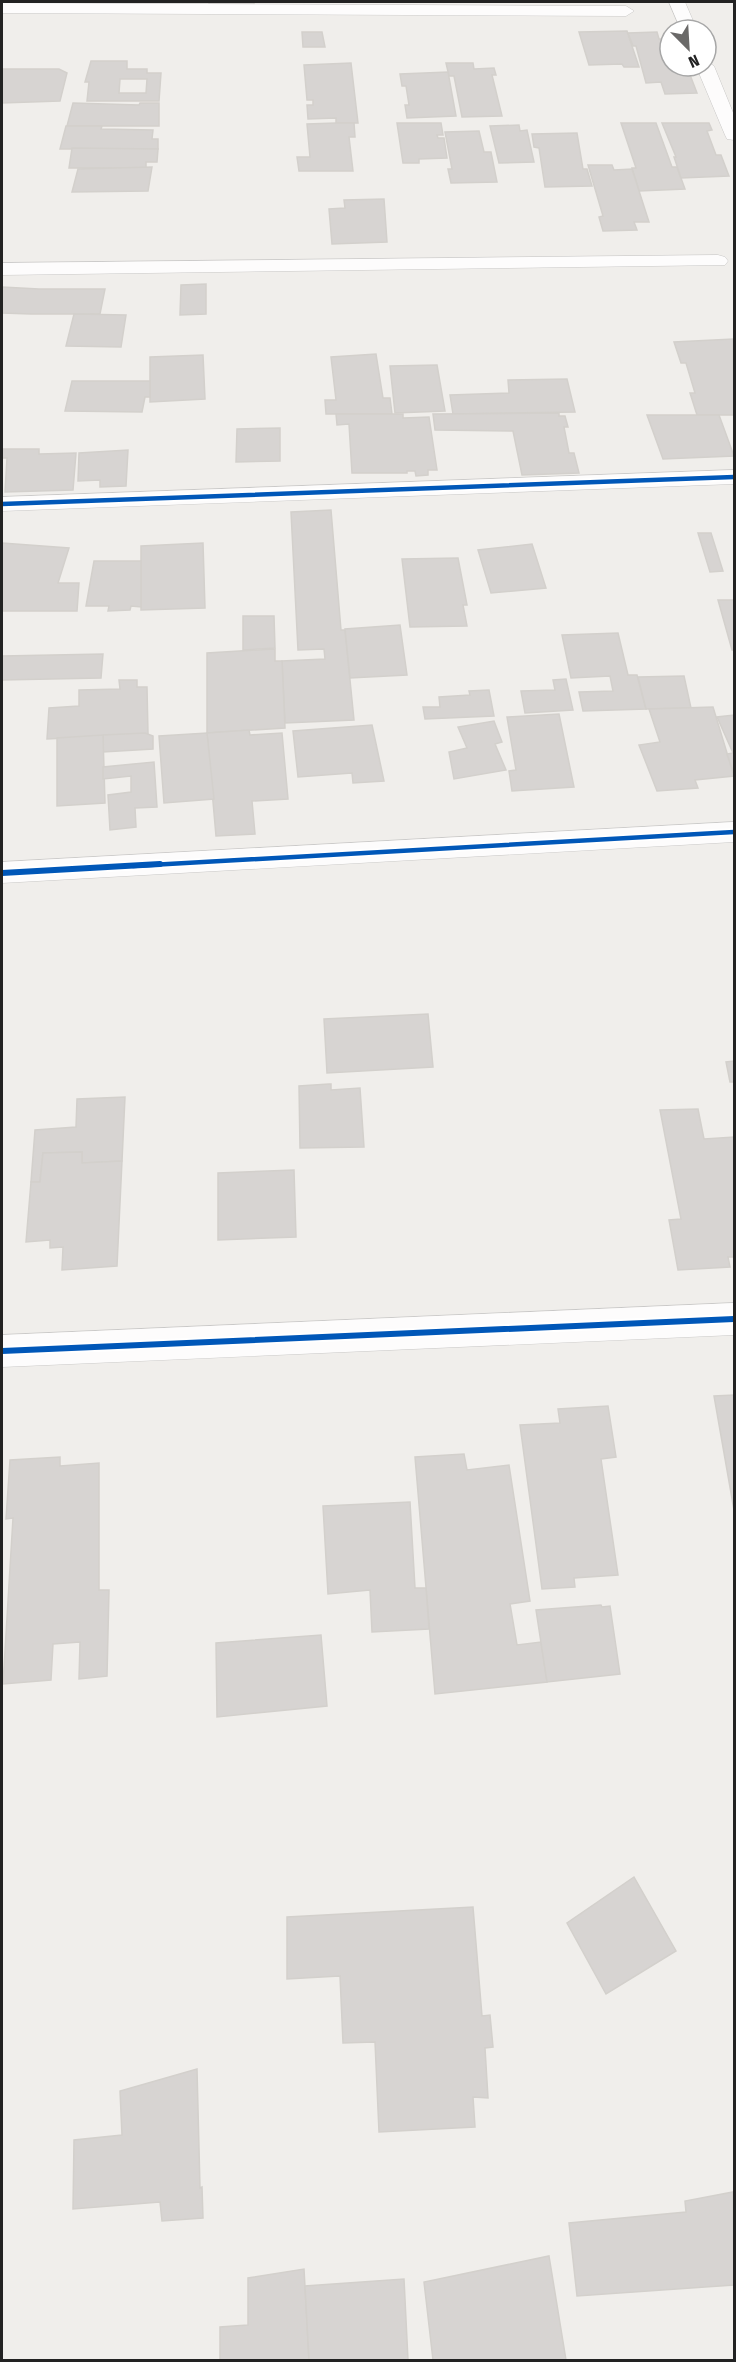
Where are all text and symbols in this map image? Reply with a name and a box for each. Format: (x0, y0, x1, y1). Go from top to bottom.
north arrow (658, 18, 718, 78)
text: N (686, 51, 702, 72)

